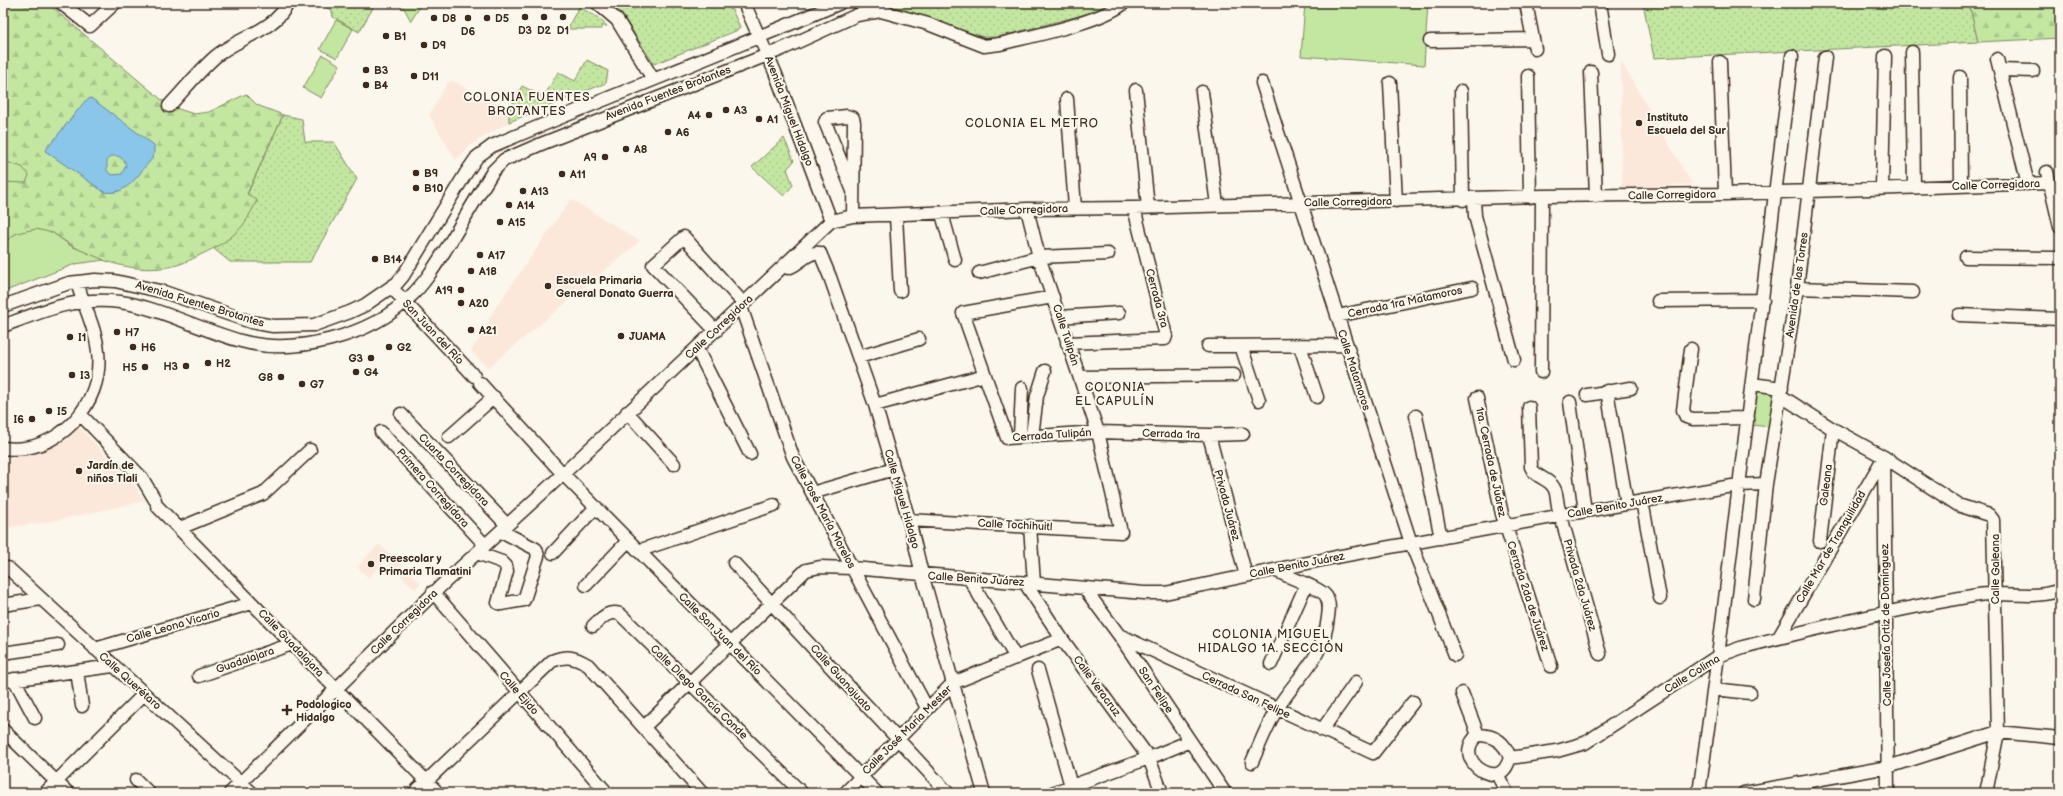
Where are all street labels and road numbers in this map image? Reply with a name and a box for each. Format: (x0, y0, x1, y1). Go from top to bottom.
street label: Avenida Miguel Hidalgo (762, 54, 816, 168)
street label: Avenida Fuentes Brotantes (603, 63, 733, 123)
street label: Calle Corregidora (1952, 177, 2040, 193)
street label: Calle Corregidora (1628, 188, 1716, 202)
street label: Calle Corregidora (1304, 195, 1392, 209)
street label: Calle Corregidora (980, 202, 1068, 218)
street label: Avenida de las Torres (1783, 231, 1811, 339)
street label: Cerrada 3ra (1143, 267, 1171, 329)
street label: Avenida Fuentes Brotantes (134, 278, 266, 330)
street label: Cerrada 1ra Matamoros (1347, 283, 1464, 320)
street label: Calle Corregidora (682, 292, 756, 362)
street label: San Juan del Río (400, 297, 466, 367)
street label: Calle Tulipán (1050, 303, 1082, 367)
street label: Calle Matamoros (1335, 328, 1373, 413)
street label: 1ra. Cerrada de Juárez (1473, 406, 1509, 519)
street label: Cerrada Tulipán (1012, 426, 1092, 444)
street label: Cerrada 1ra (1142, 426, 1200, 442)
street label: Cuarta Corregidora (416, 431, 492, 509)
street label: Primera Corregidora (394, 446, 472, 530)
street label: Calle Miguel Hidalgo (882, 448, 922, 550)
street label: Calle José María Morelos (788, 453, 859, 571)
street label: Galeana (1817, 463, 1835, 507)
street label: Privada Juárez (1211, 468, 1243, 543)
street label: Calle Mar de Tranquilidad (1793, 488, 1869, 606)
street label: Calle Benito Juárez (1566, 491, 1664, 521)
street label: Calle Tochihuitl (977, 517, 1053, 533)
street label: Calle Galeana (1989, 534, 2002, 604)
street label: Privada 2da Juárez (1561, 538, 1600, 633)
street label: Cerrada 2da de Juárez (1504, 539, 1552, 653)
street label: Calle Josefa Ortiz de Domínguez (1878, 543, 1894, 706)
street label: Calle Benito Juárez (1248, 549, 1346, 581)
street label: Calle Benito Juárez (927, 569, 1025, 589)
street label: Calle Corregidora (368, 587, 440, 657)
street label: Calle San Juan del Río (676, 590, 764, 678)
street label: Calle Leona Vicario (125, 606, 221, 646)
street label: Calle Guadalajara (255, 606, 327, 680)
street label: Calle Diego García Conde (648, 642, 751, 742)
street label: Calle Guanajuato (808, 642, 874, 714)
street label: Guadalajara (214, 644, 276, 676)
street label: Calle Querétaro (96, 650, 164, 712)
street label: Calle Colima (1662, 652, 1722, 696)
street label: Calle Veracruz (1071, 653, 1124, 719)
street label: San Felipe (1136, 665, 1176, 716)
street label: Calle Ejido (497, 669, 541, 717)
street label: Cerrada San Felipe (1200, 669, 1293, 721)
street label: Calle José María Mester (860, 682, 955, 777)

